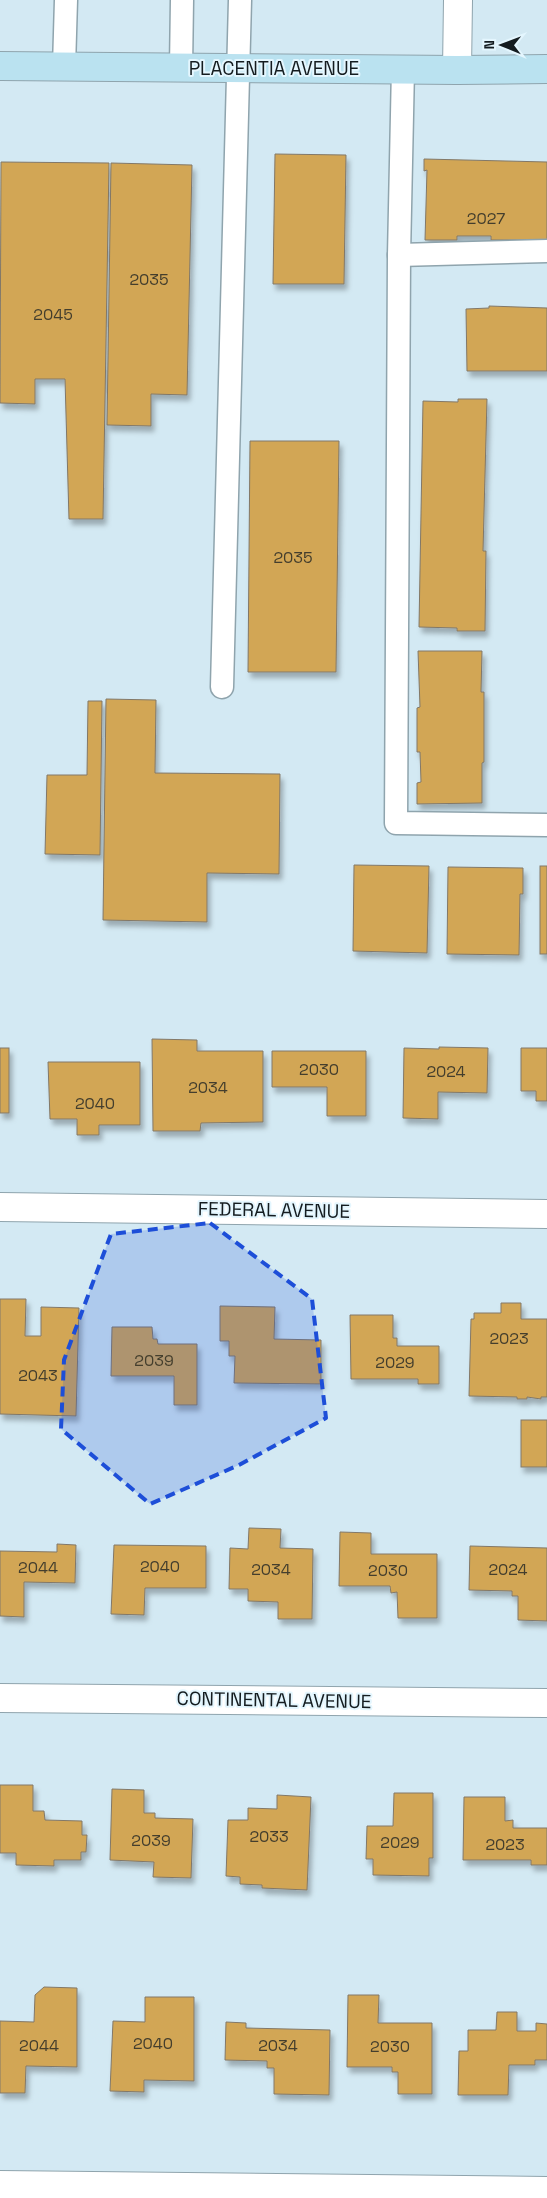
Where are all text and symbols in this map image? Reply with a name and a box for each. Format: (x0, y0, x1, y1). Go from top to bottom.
north arrow (477, 20, 527, 70)
text: N (480, 40, 498, 50)
street label: PLACENTIA AVENUE (189, 56, 359, 81)
house number: 2027 (467, 208, 505, 229)
house number: 2035 (129, 269, 169, 290)
house number: 2045 (33, 304, 73, 325)
house number: 2035 (273, 547, 313, 568)
house number: 2030 (299, 1059, 339, 1080)
house number: 2024 (426, 1061, 466, 1082)
house number: 2034 (188, 1077, 228, 1098)
house number: 2040 (75, 1093, 115, 1114)
street label: FEDERAL AVENUE (198, 1196, 350, 1224)
house number: 2023 (489, 1328, 529, 1349)
house number: 2039 (134, 1350, 174, 1371)
house number: 2029 (375, 1352, 415, 1373)
house number: 2043 (18, 1365, 58, 1386)
house number: 2040 (140, 1556, 180, 1577)
house number: 2044 (18, 1557, 58, 1578)
house number: 2034 (251, 1559, 291, 1580)
house number: 2024 (488, 1559, 528, 1580)
house number: 2030 (368, 1560, 408, 1581)
street label: CONTINENTAL AVENUE (176, 1686, 372, 1714)
house number: 2033 (249, 1826, 289, 1847)
house number: 2039 (131, 1830, 171, 1851)
house number: 2029 (380, 1832, 420, 1853)
house number: 2023 (485, 1834, 525, 1855)
house number: 2040 (133, 2033, 173, 2054)
house number: 2044 (19, 2035, 59, 2056)
house number: 2034 (258, 2035, 298, 2056)
house number: 2030 (370, 2036, 410, 2057)

